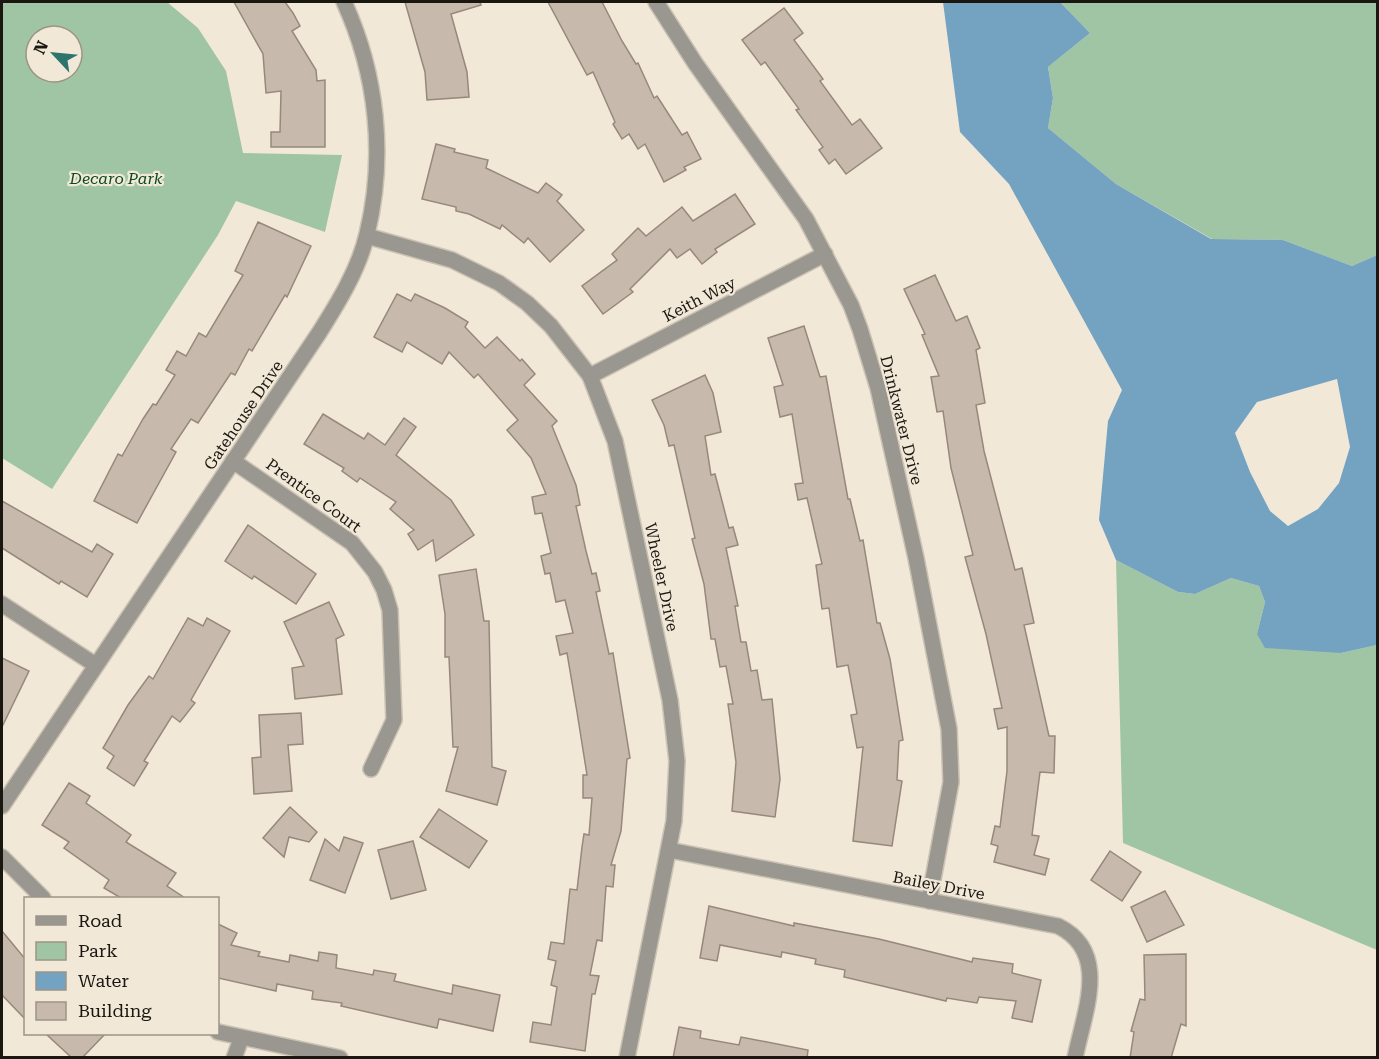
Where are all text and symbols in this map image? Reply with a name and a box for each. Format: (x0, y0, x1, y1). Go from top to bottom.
north arrow (24, 24, 84, 84)
text: N (30, 38, 52, 57)
park label: Decaro Park (69, 169, 163, 188)
street label: Keith Way (660, 273, 739, 326)
street label: Drinkwater Drive (876, 353, 927, 487)
street label: Gatehouse Drive (200, 357, 287, 474)
street label: Prentice Court (262, 455, 365, 536)
street label: Wheeler Drive (641, 521, 682, 633)
street label: Bailey Drive (891, 867, 987, 904)
legend (24, 897, 219, 1035)
text: Road (78, 910, 123, 931)
text: Park (78, 940, 118, 961)
text: Water (78, 970, 129, 991)
text: Building (78, 1000, 152, 1021)

